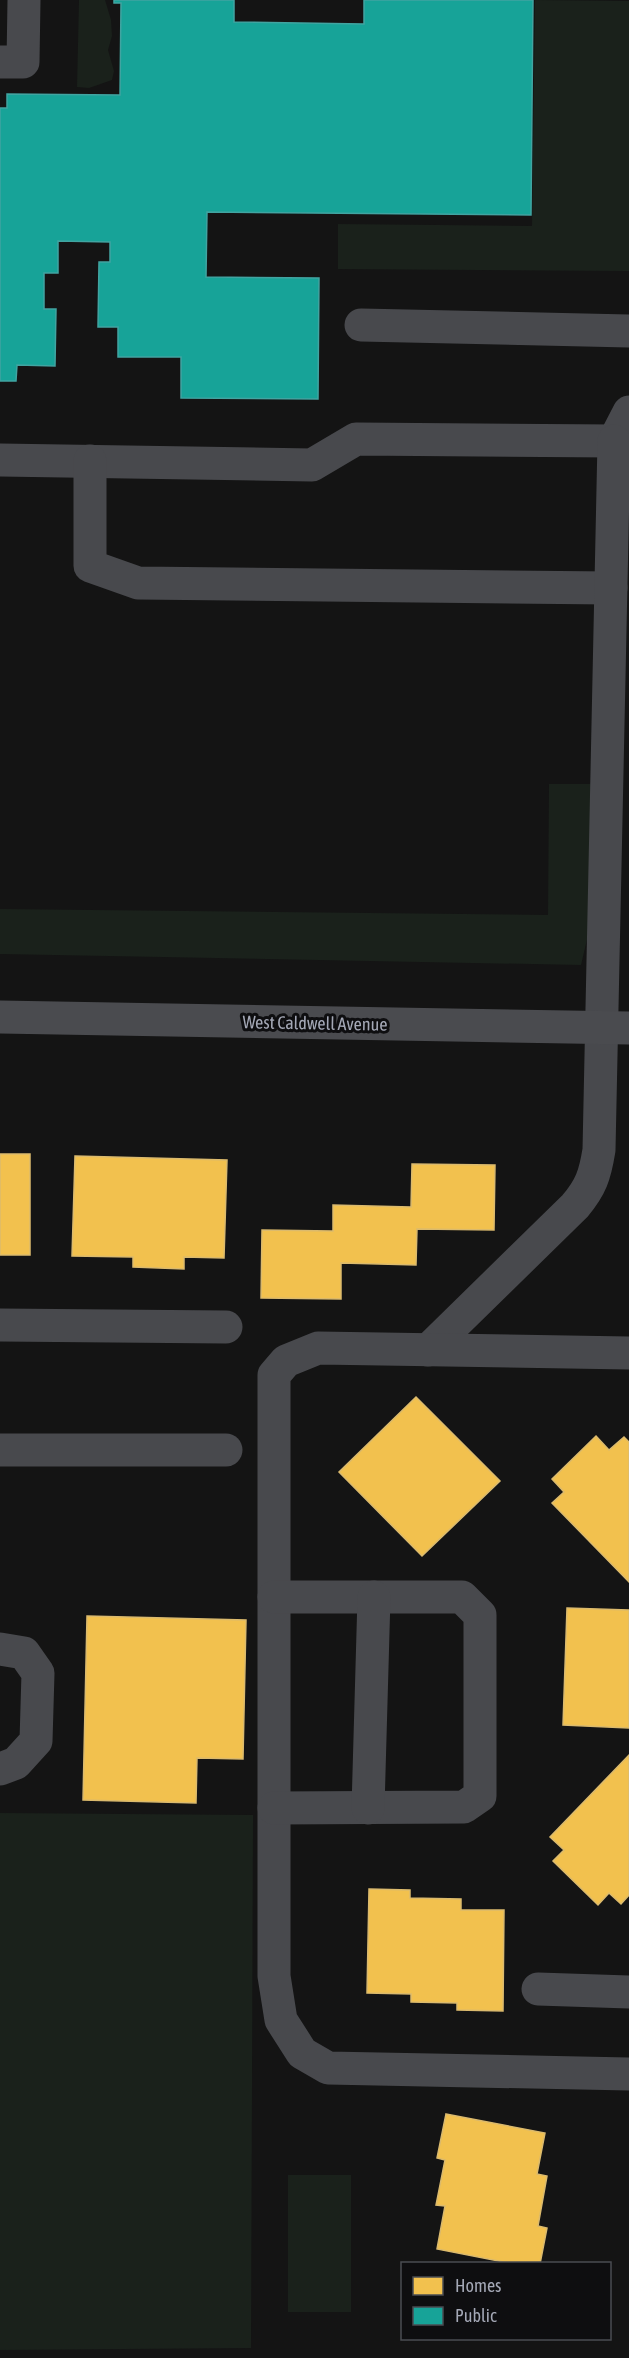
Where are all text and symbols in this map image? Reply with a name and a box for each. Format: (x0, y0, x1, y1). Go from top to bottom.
street label: West Caldwell Avenue (242, 1011, 388, 1035)
legend (401, 2262, 611, 2340)
text: Homes (455, 2275, 501, 2296)
text: Public (455, 2305, 497, 2326)

